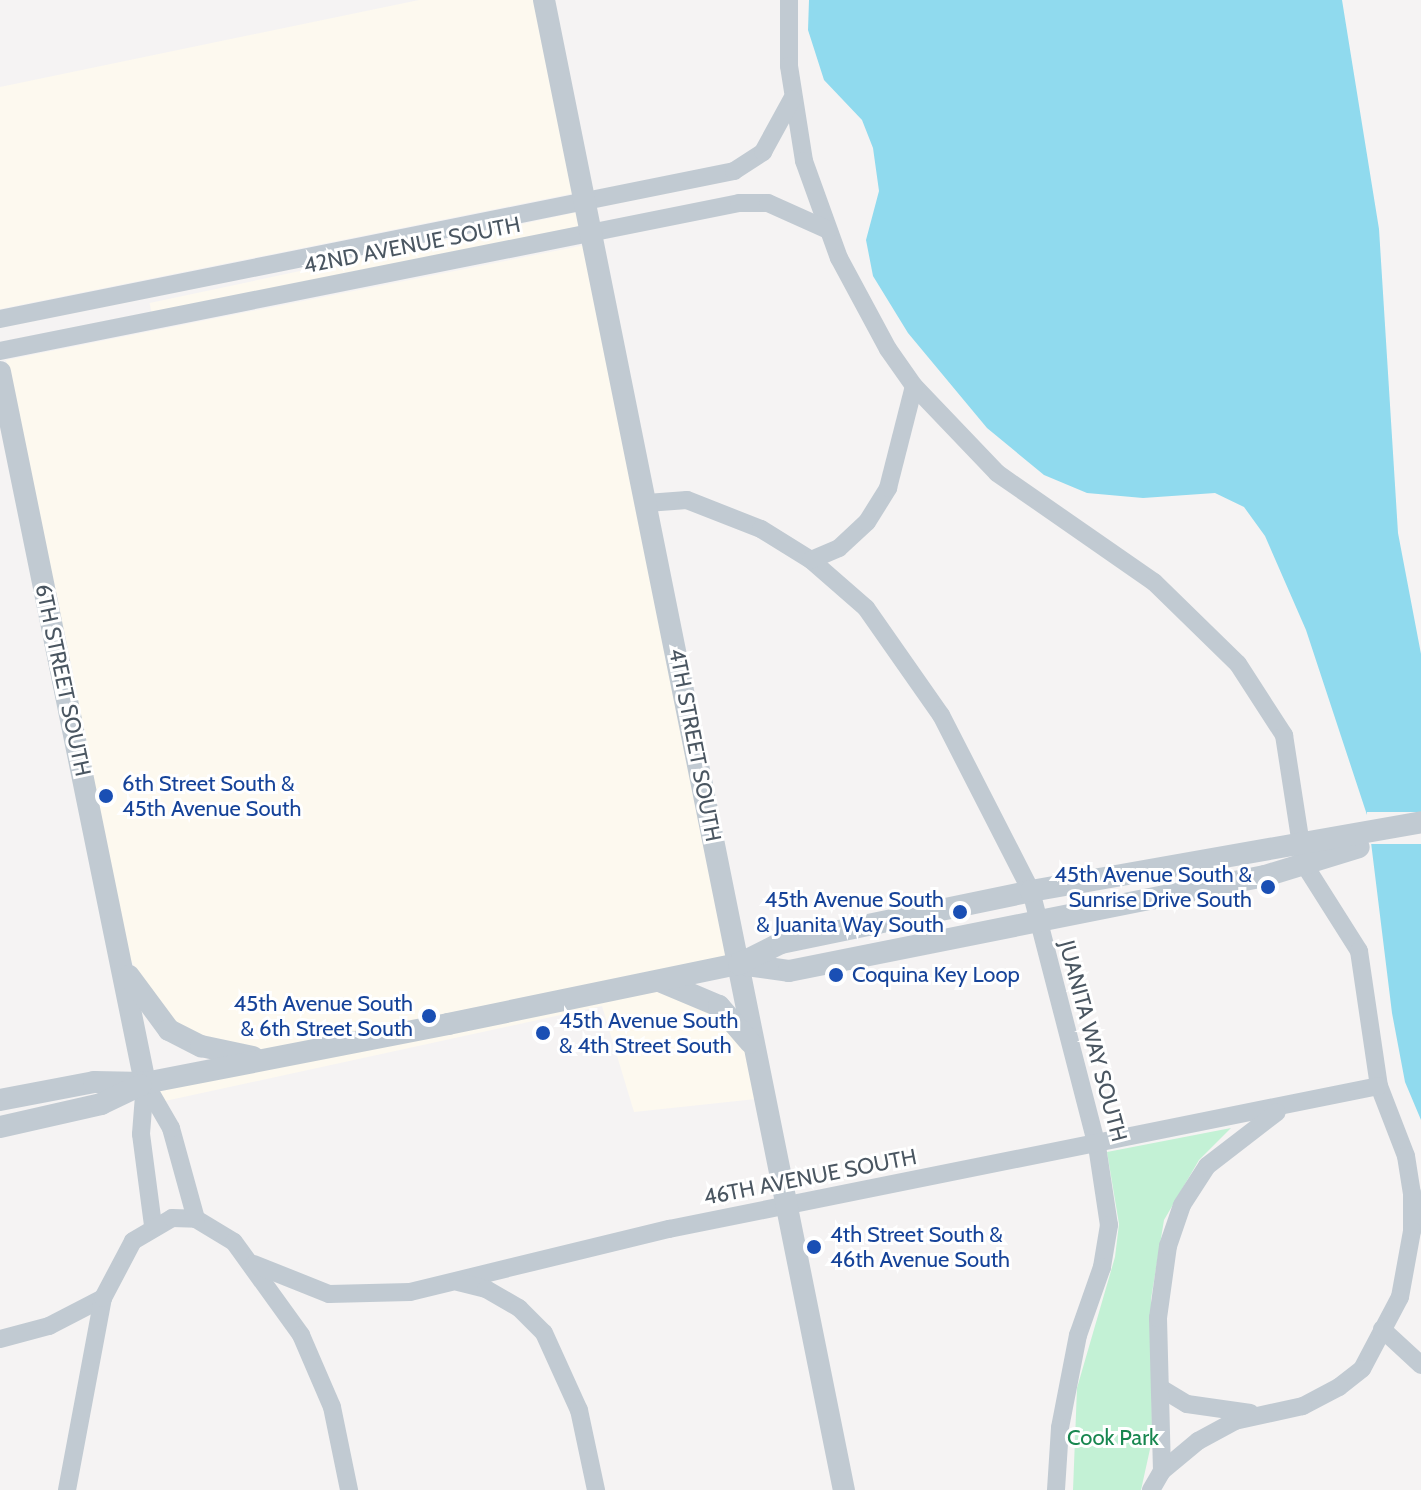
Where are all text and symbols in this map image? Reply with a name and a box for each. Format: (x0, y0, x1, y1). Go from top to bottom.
street label: 42ND AVENUE SOUTH (301, 211, 523, 279)
street label: 6TH STREET SOUTH (30, 581, 96, 779)
street label: 4TH STREET SOUTH (663, 646, 727, 844)
place label: 6th Street South & 45th Avenue South (122, 770, 301, 822)
marker: 6th Street South & 45th Avenue South (97, 787, 115, 805)
place label: 45th Avenue South & Sunrise Drive South (1054, 861, 1252, 912)
marker: 45th Avenue South & Sunrise Drive South (1259, 878, 1277, 896)
place label: 45th Avenue South & Juanita Way South (756, 886, 944, 938)
marker: 45th Avenue South & Juanita Way South (951, 903, 969, 921)
street label: JUANITA WAY SOUTH (1053, 937, 1133, 1145)
place label: Coquina Key Loop (852, 962, 1020, 988)
marker: Coquina Key Loop (827, 966, 845, 984)
place label: 45th Avenue South & 6th Street South (234, 990, 413, 1042)
marker: 45th Avenue South & 6th Street South (420, 1007, 438, 1025)
place label: 45th Avenue South & 4th Street South (559, 1007, 738, 1058)
marker: 45th Avenue South & 4th Street South (534, 1024, 552, 1042)
street label: 46TH AVENUE SOUTH (701, 1143, 919, 1211)
place label: 4th Street South & 46th Avenue South (830, 1221, 1010, 1272)
marker: 4th Street South & 46th Avenue South (805, 1238, 823, 1256)
park label: Cook Park (1067, 1425, 1159, 1451)

